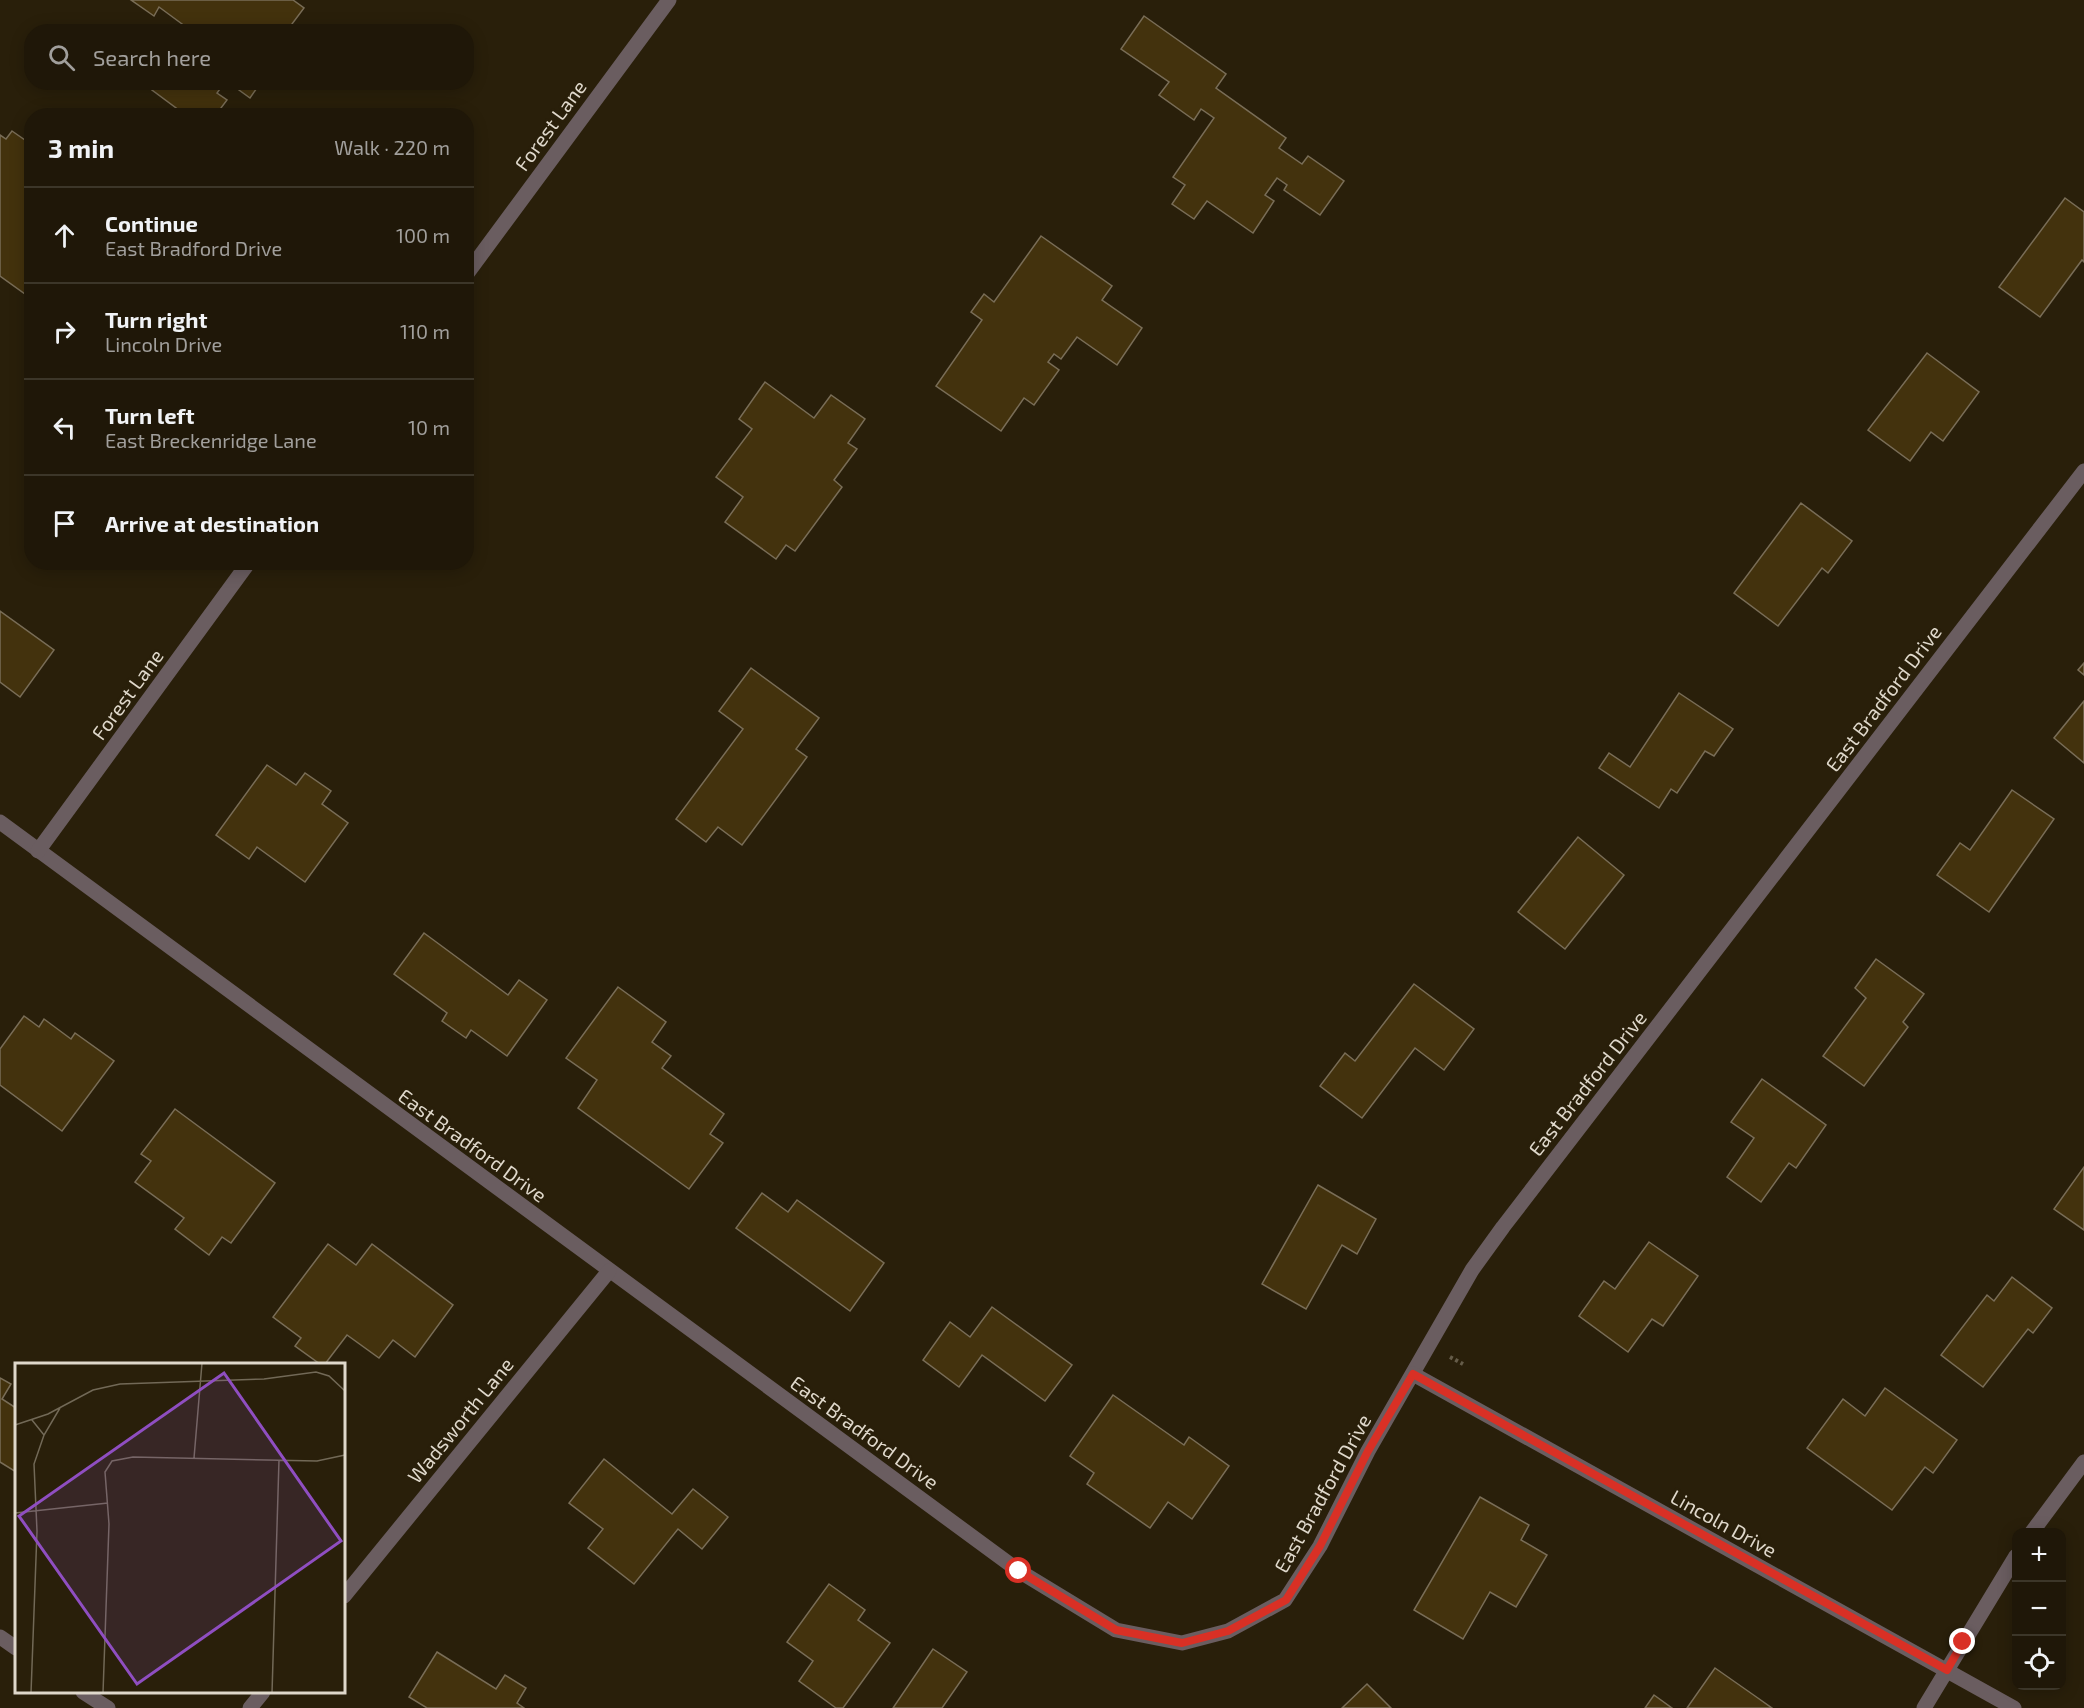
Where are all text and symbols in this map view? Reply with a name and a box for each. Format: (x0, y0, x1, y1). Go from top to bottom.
search box (24, 24, 474, 90)
icon: search (45, 41, 78, 74)
text: Search here (93, 44, 211, 70)
street label: Forest Lane (509, 75, 591, 175)
text: 3 min (48, 132, 114, 163)
text: Walk · 220 m (334, 135, 450, 159)
text: Continue (105, 210, 198, 236)
icon: ahead (48, 219, 81, 252)
text: 100 m (396, 223, 450, 247)
text: East Bradford Drive (105, 236, 282, 260)
text: Turn right (105, 306, 207, 332)
icon: right (48, 315, 81, 348)
text: 110 m (400, 319, 450, 343)
text: Lincoln Drive (105, 332, 222, 356)
text: Turn left (105, 402, 194, 428)
icon: left (48, 411, 81, 444)
text: 10 m (408, 415, 450, 439)
text: East Breckenridge Lane (105, 428, 317, 452)
icon: arrive (48, 507, 81, 540)
text: Arrive at destination (105, 510, 319, 536)
street label: East Bradford Drive (1820, 620, 1946, 776)
street label: Forest Lane (86, 644, 168, 744)
street label: East Bradford Drive (1523, 1006, 1651, 1160)
street label: East Bradford Drive (394, 1083, 552, 1207)
street label: Wadsworth Lane (402, 1352, 518, 1488)
inset map (15, 1363, 345, 1693)
street label: East Bradford Drive (786, 1370, 944, 1494)
street label: East Bradford Drive (1269, 1410, 1375, 1576)
street label: Lincoln Drive (1667, 1484, 1781, 1562)
map controls (2012, 1528, 2066, 1690)
button: + (2012, 1528, 2066, 1582)
route start (1005, 1557, 1031, 1583)
button: − (2012, 1582, 2066, 1636)
route end (1949, 1628, 1975, 1654)
button: locate (2012, 1636, 2066, 1690)

